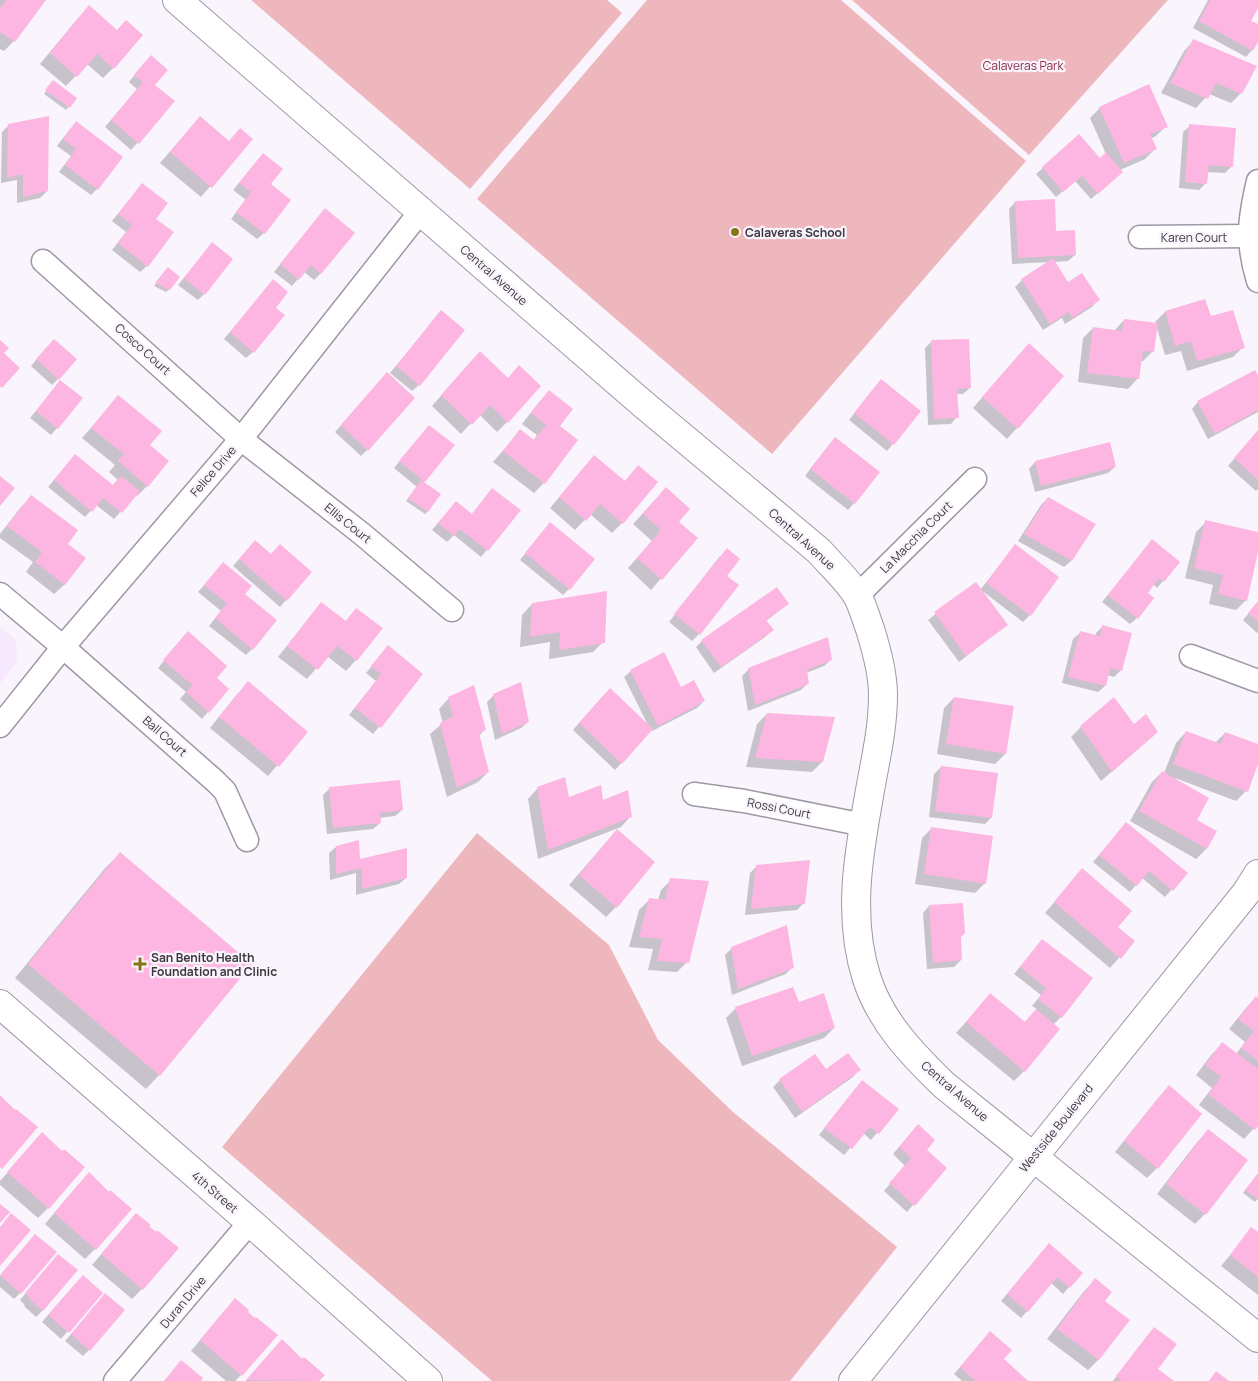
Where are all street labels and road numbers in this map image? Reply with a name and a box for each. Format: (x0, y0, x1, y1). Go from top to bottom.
street label: Karen Court (1161, 229, 1227, 246)
street label: Central Avenue (457, 241, 531, 309)
street label: Cosco Court (111, 319, 175, 379)
street label: Felice Drive (186, 442, 240, 500)
street label: La Macchia Court (876, 497, 956, 577)
street label: Ellis Court (321, 499, 375, 547)
street label: Central Avenue (765, 504, 839, 574)
street label: Ball Court (139, 712, 191, 760)
street label: Rossi Court (746, 794, 812, 823)
street label: Central Avenue (918, 1057, 992, 1125)
street label: Westside Boulevard (1015, 1080, 1097, 1176)
street label: 4th Street (188, 1167, 242, 1217)
street label: Duran Drive (156, 1272, 210, 1332)

